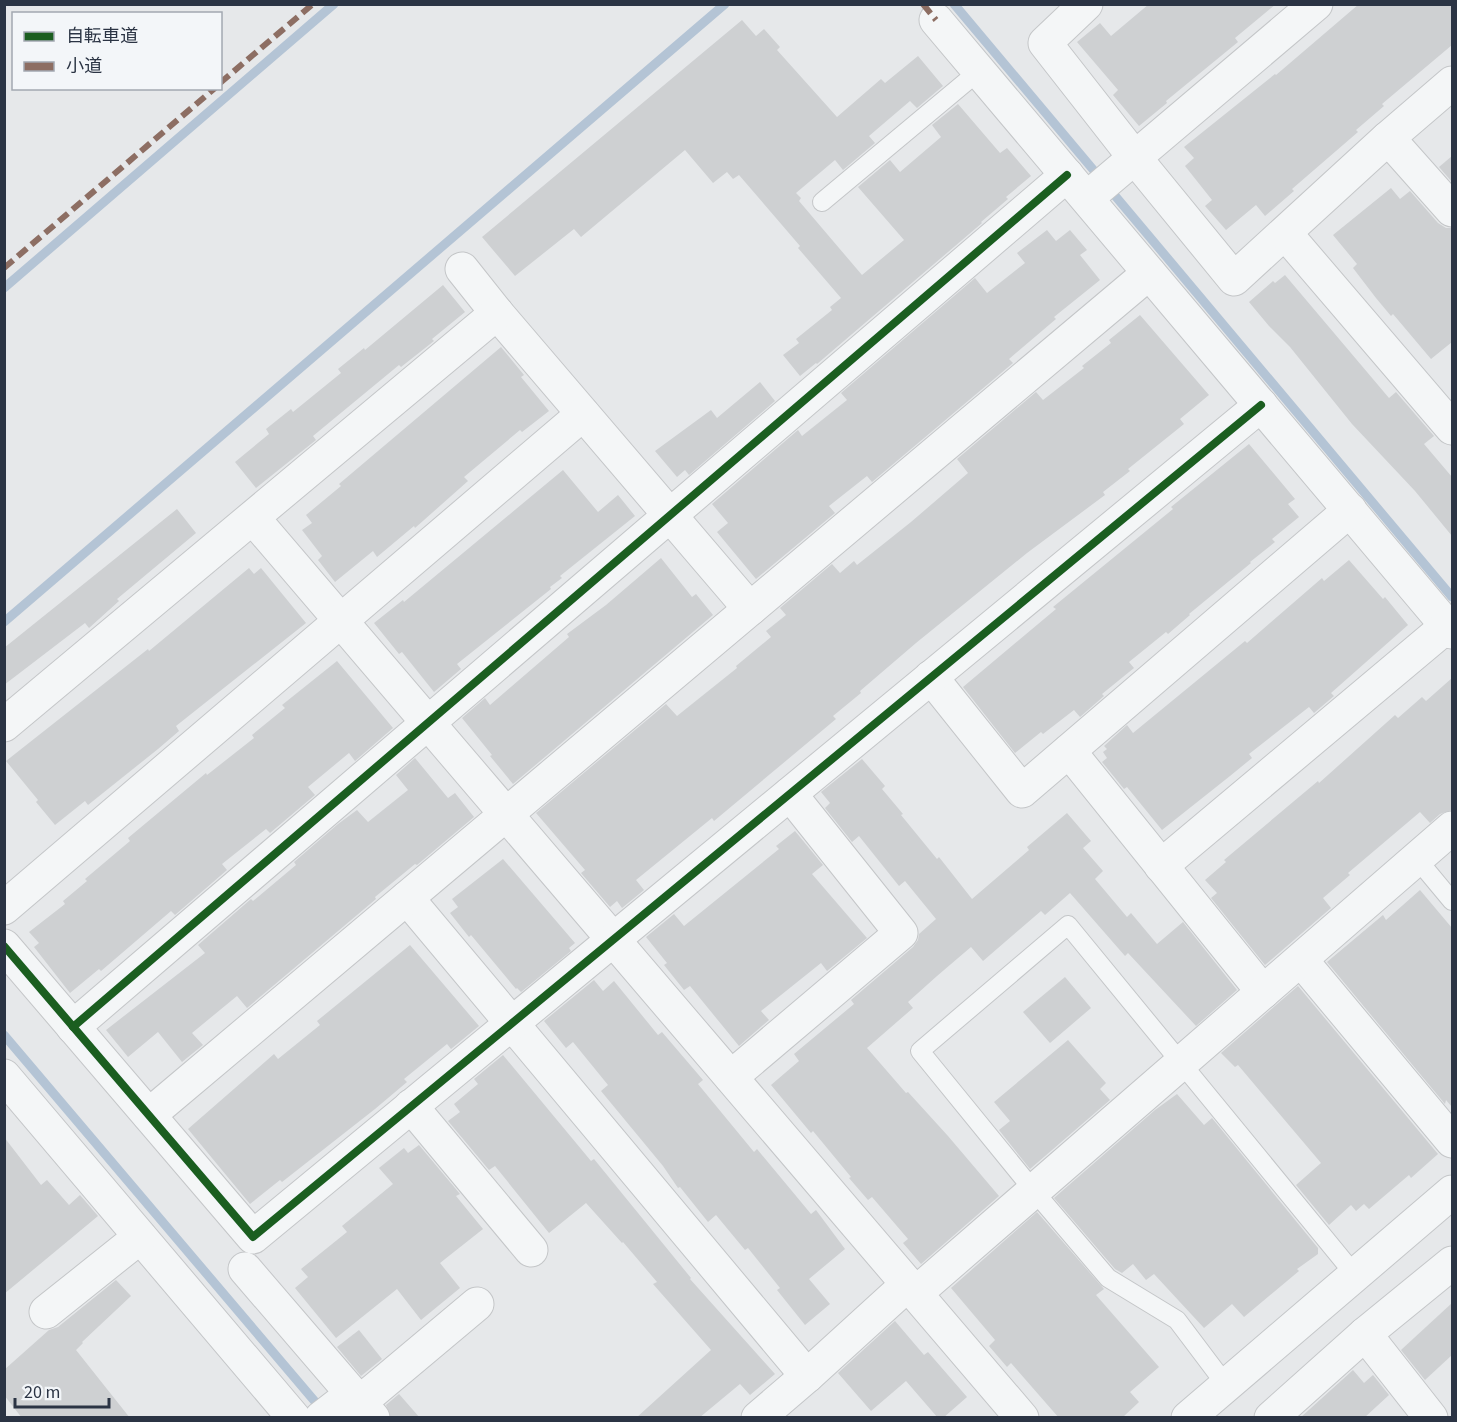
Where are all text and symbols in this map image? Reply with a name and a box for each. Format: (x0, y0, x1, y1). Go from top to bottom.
legend (12, 12, 222, 90)
text: 自転車道 (66, 24, 138, 49)
text: 小道 (66, 54, 102, 79)
scale bar (15, 1371, 110, 1409)
text: 20 m (24, 1380, 60, 1405)

